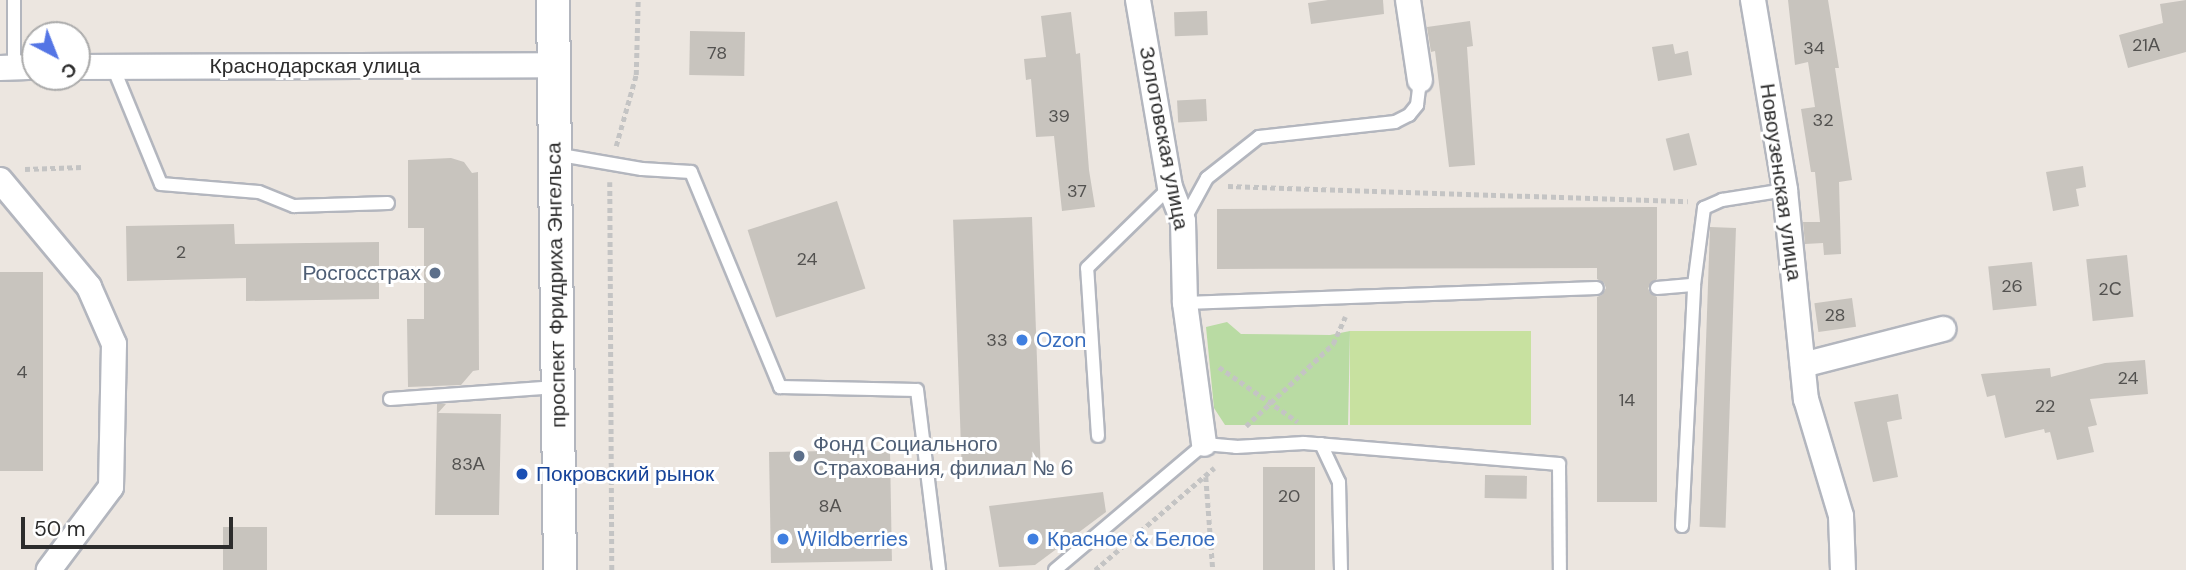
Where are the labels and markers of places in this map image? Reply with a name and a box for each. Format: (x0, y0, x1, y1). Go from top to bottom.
place label: Росгосстрах (302, 260, 421, 286)
marker: Росгосстрах (427, 265, 443, 281)
place label: Ozon (1036, 327, 1086, 353)
marker: Ozon (1014, 332, 1030, 348)
place label: Фонд Социального Страхования, филиал № 6 (813, 431, 1074, 481)
marker: Фонд Социального Страхования, филиал № 6 (791, 448, 807, 464)
place label: Покровский рынок (536, 461, 714, 487)
marker: Покровский рынок (514, 466, 530, 482)
place label: Wildberries (797, 526, 908, 552)
place label: Красное & Белое (1047, 526, 1215, 552)
marker: Wildberries (775, 531, 791, 547)
marker: Красное & Белое (1025, 531, 1041, 547)

